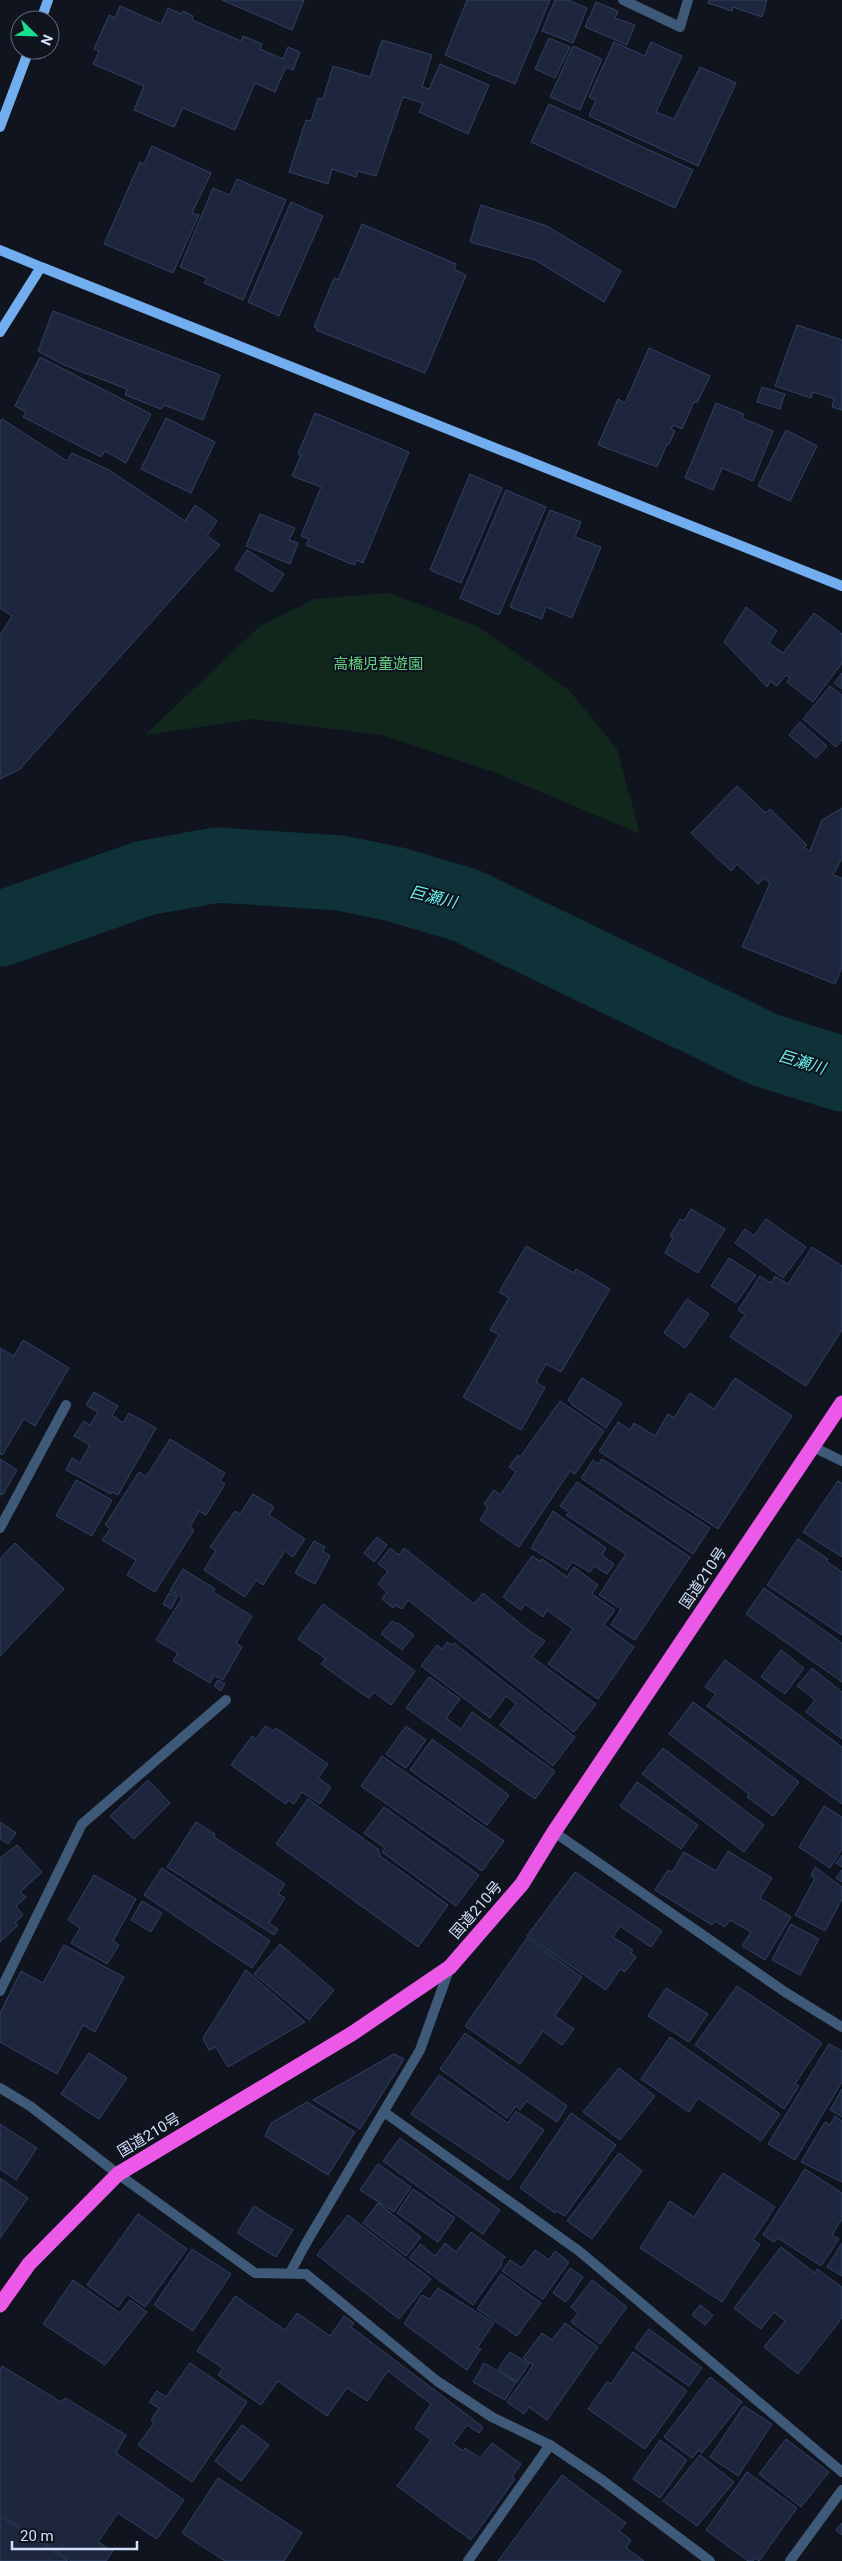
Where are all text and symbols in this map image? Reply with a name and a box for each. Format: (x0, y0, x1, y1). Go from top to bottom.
north arrow (10, 10, 60, 60)
text: N (38, 32, 56, 48)
park label: 高橋児童遊園 (333, 655, 423, 673)
water label: 巨瀬川 (407, 882, 461, 913)
water label: 巨瀬川 (776, 1046, 830, 1079)
street label: 国道210号 (676, 1544, 730, 1612)
street label: 国道210号 (446, 1878, 506, 1942)
street label: 国道210号 (114, 2109, 184, 2161)
scale bar (12, 2518, 138, 2550)
text: 20 m (20, 2527, 54, 2545)

